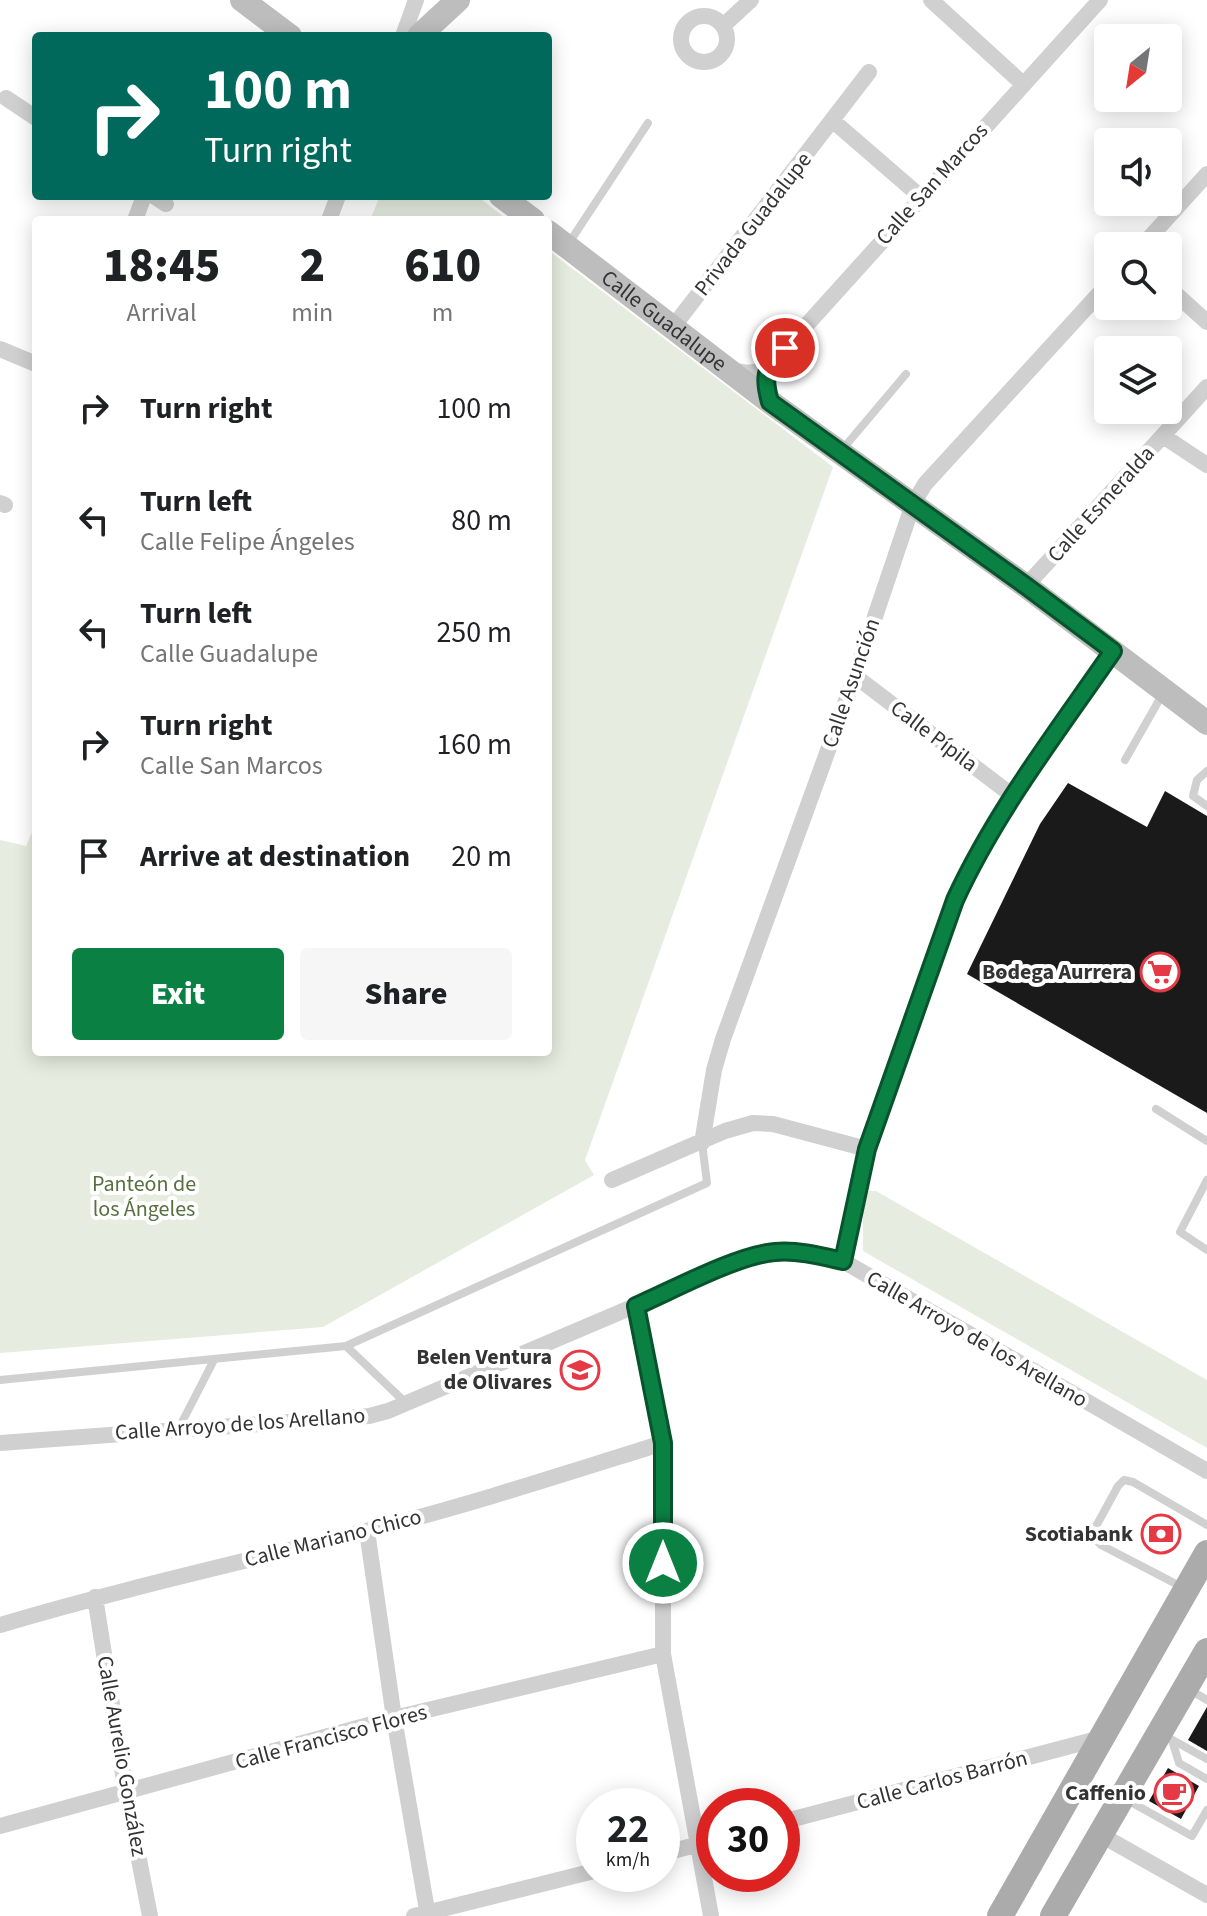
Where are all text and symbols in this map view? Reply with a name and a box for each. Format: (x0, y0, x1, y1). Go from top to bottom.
north arrow (1094, 24, 1182, 112)
map controls (1094, 24, 1182, 424)
text: 100 m (204, 51, 352, 130)
icon: right (72, 64, 176, 168)
street label: Calle San Marcos (868, 116, 996, 252)
text: Turn right (204, 125, 352, 176)
button: sound (1094, 128, 1182, 216)
street label: Privada Guadalupe (687, 145, 819, 303)
text: 18:45 (103, 232, 220, 300)
text: 2 (299, 232, 325, 300)
text: 610 (404, 232, 481, 300)
button: search (1094, 232, 1182, 320)
street label: Calle Guadalupe (594, 262, 734, 379)
text: Arrival (127, 294, 197, 331)
text: min (291, 294, 333, 331)
text: m (432, 294, 453, 331)
pin (751, 314, 819, 382)
icon: arrive (763, 326, 807, 370)
button: layers (1094, 336, 1182, 424)
icon: right (72, 386, 116, 430)
text: Turn right (140, 387, 272, 430)
text: 100 m (436, 387, 512, 430)
street label: Calle Esmeralda (1040, 439, 1162, 569)
text: Turn left (140, 480, 252, 523)
icon: left (72, 498, 116, 542)
text: 80 m (451, 499, 512, 542)
text: Calle Felipe Ángeles (140, 523, 355, 560)
text: Turn left (140, 592, 252, 635)
icon: left (72, 610, 116, 654)
text: 250 m (436, 611, 512, 654)
street label: Calle Asunción (814, 614, 888, 752)
text: Calle Guadalupe (140, 635, 318, 672)
street label: Calle Pípila (883, 692, 985, 780)
text: Turn right (140, 704, 272, 747)
icon: right (72, 722, 116, 766)
text: 160 m (436, 723, 512, 766)
text: Calle San Marcos (140, 747, 323, 784)
icon: arrive (72, 834, 116, 878)
text: Arrive at destination (140, 835, 410, 878)
text: 20 m (451, 835, 512, 878)
button: Exit (72, 948, 284, 1040)
button: Share (300, 948, 512, 1040)
supermarket icon: Bodega Aurrera (1139, 951, 1181, 993)
place label: Bodega Aurrera (982, 956, 1132, 988)
park label: Panteón de los Ángeles (92, 1168, 196, 1225)
street label: Calle Arroyo de los Arellano (860, 1262, 1094, 1416)
place label: Belen Ventura de Olivares (416, 1341, 552, 1398)
school or university icon: Belen Ventura de Olivares (559, 1349, 601, 1391)
street label: Calle Arroyo de los Arellano (114, 1399, 366, 1449)
street label: Calle Mariano Chico (241, 1501, 425, 1575)
bank icon: Scotiabank (1140, 1513, 1182, 1555)
place label: Scotiabank (1025, 1518, 1133, 1550)
position arrow (621, 1521, 705, 1605)
street label: Calle Aurelio González (89, 1653, 155, 1859)
street label: Calle Francisco Flores (232, 1696, 430, 1778)
street label: Calle Carlos Barrón (853, 1742, 1031, 1818)
cafe icon: Caffenio (1153, 1772, 1195, 1814)
place label: Caffenio (1065, 1777, 1146, 1809)
speed limit sign: 30 (696, 1788, 800, 1892)
text: 22 (607, 1801, 649, 1858)
text: km/h (606, 1846, 650, 1874)

